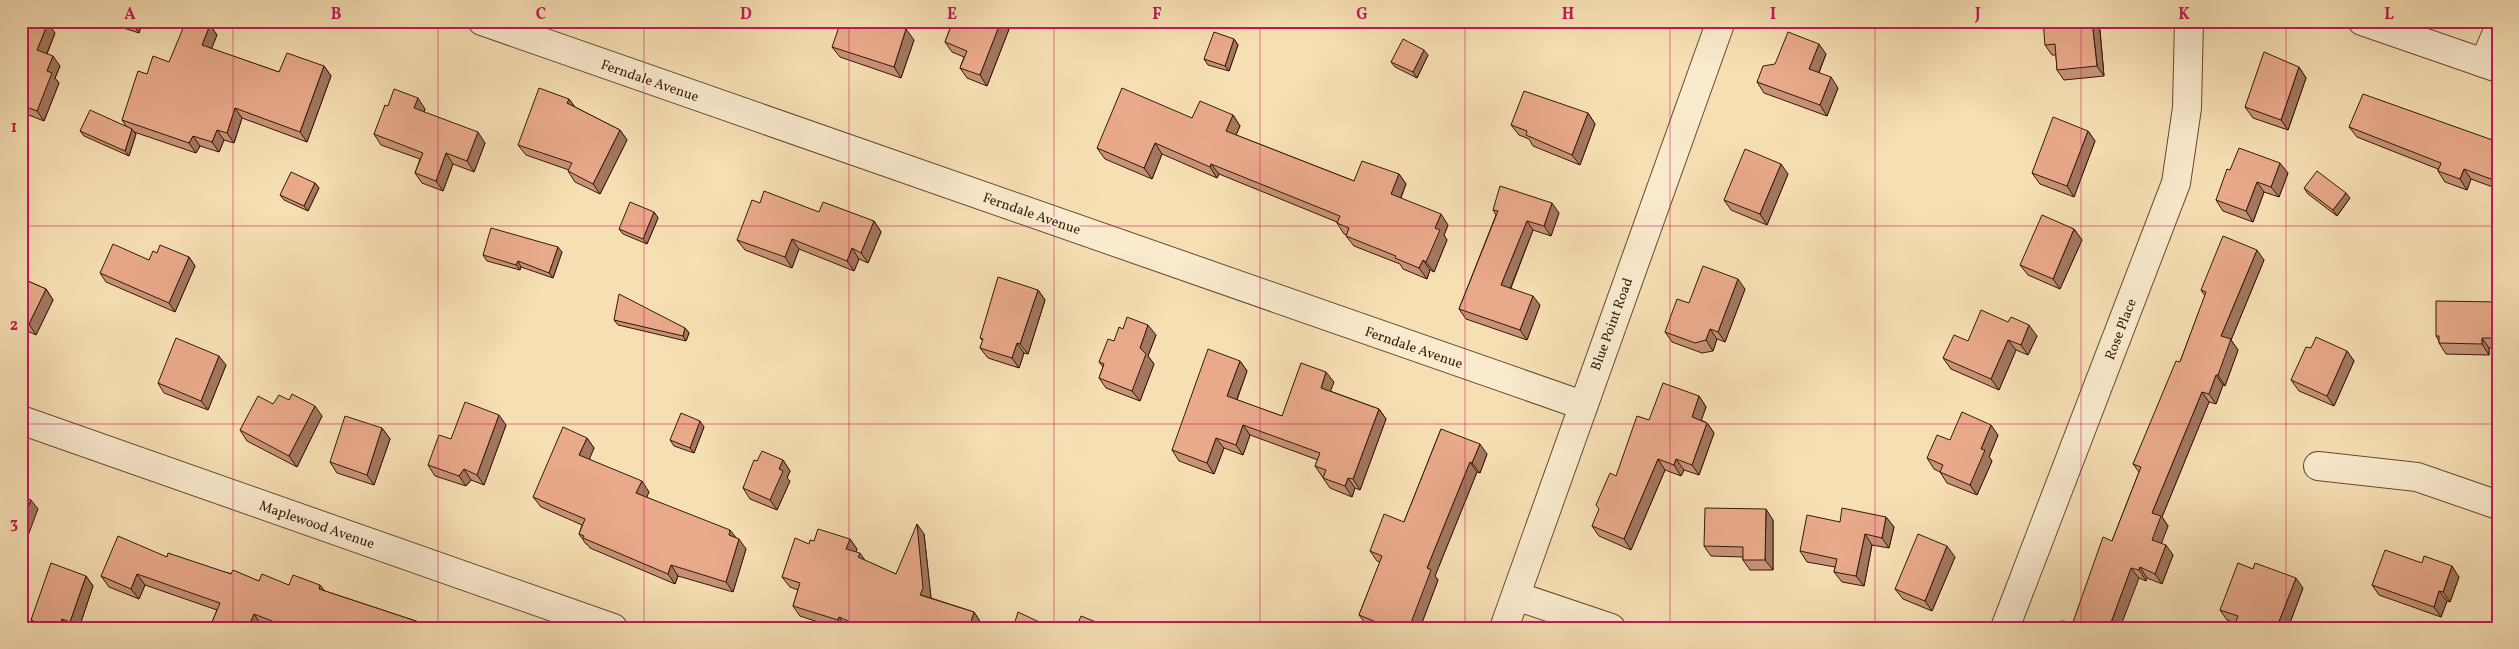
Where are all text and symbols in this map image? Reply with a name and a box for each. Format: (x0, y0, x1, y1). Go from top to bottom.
text: A (124, 4, 136, 26)
text: B (331, 4, 342, 26)
text: C (536, 4, 546, 26)
text: D (740, 4, 752, 26)
text: E (947, 4, 957, 26)
text: F (1152, 4, 1162, 26)
text: G (1356, 4, 1368, 26)
text: H (1562, 4, 1574, 26)
text: I (1770, 4, 1776, 26)
text: J (1974, 4, 1981, 26)
text: K (2178, 4, 2190, 26)
text: L (2384, 4, 2394, 26)
street label: Ferndale Avenue (598, 56, 701, 107)
text: 1 (11, 117, 17, 139)
street label: Ferndale Avenue (980, 189, 1083, 240)
street label: Blue Point Road (1587, 275, 1638, 374)
street label: Rose Place (2101, 296, 2142, 363)
text: 2 (10, 315, 18, 337)
street label: Ferndale Avenue (1362, 323, 1465, 374)
street label: Maplewood Avenue (256, 497, 377, 554)
text: 3 (10, 513, 18, 535)

